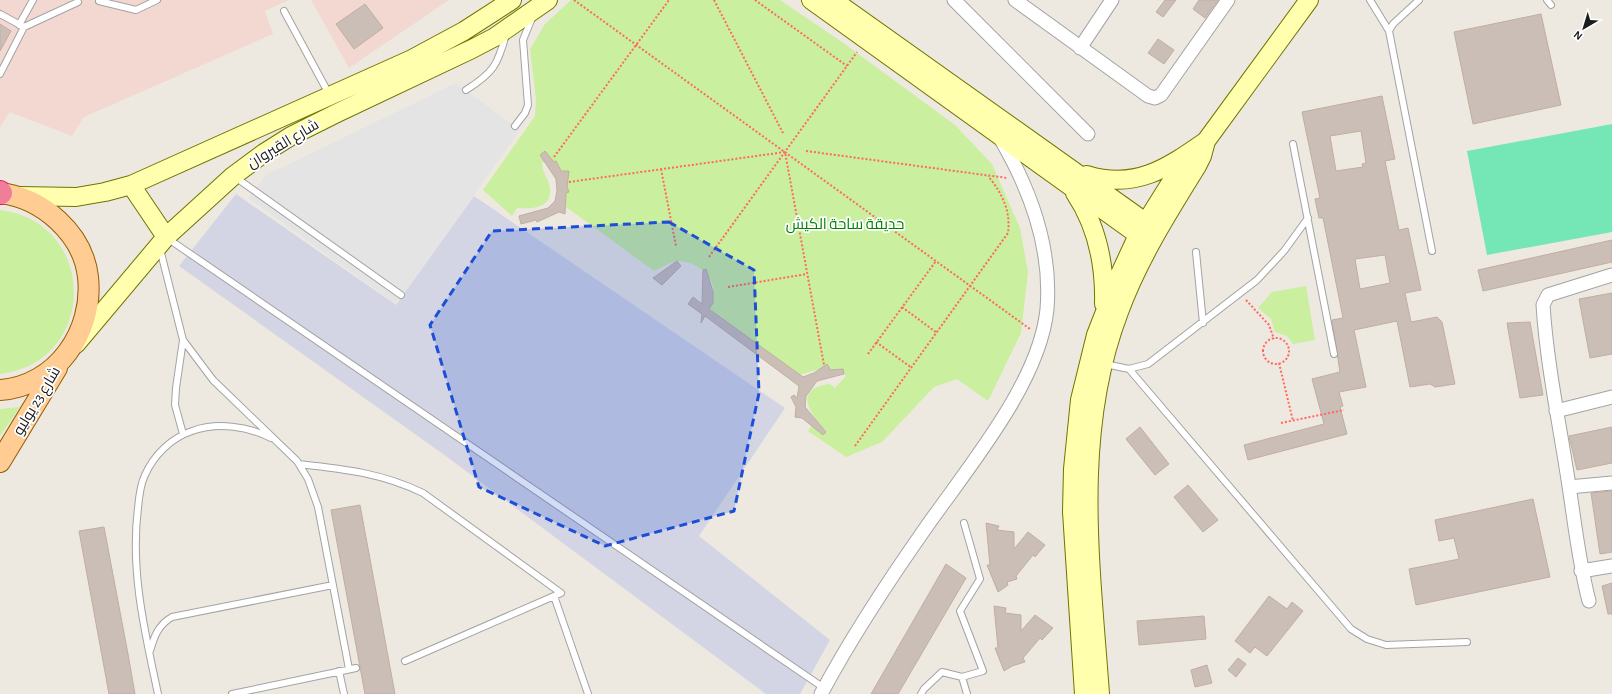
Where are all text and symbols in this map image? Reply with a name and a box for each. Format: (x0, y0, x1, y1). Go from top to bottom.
north arrow (1564, 8, 1604, 48)
text: N (1572, 29, 1585, 42)
street label: شارع القيروان (244, 116, 323, 174)
park label: حديقة ساحة الكيش (786, 216, 904, 234)
street label: شارع 23 يوليو (10, 364, 66, 439)

